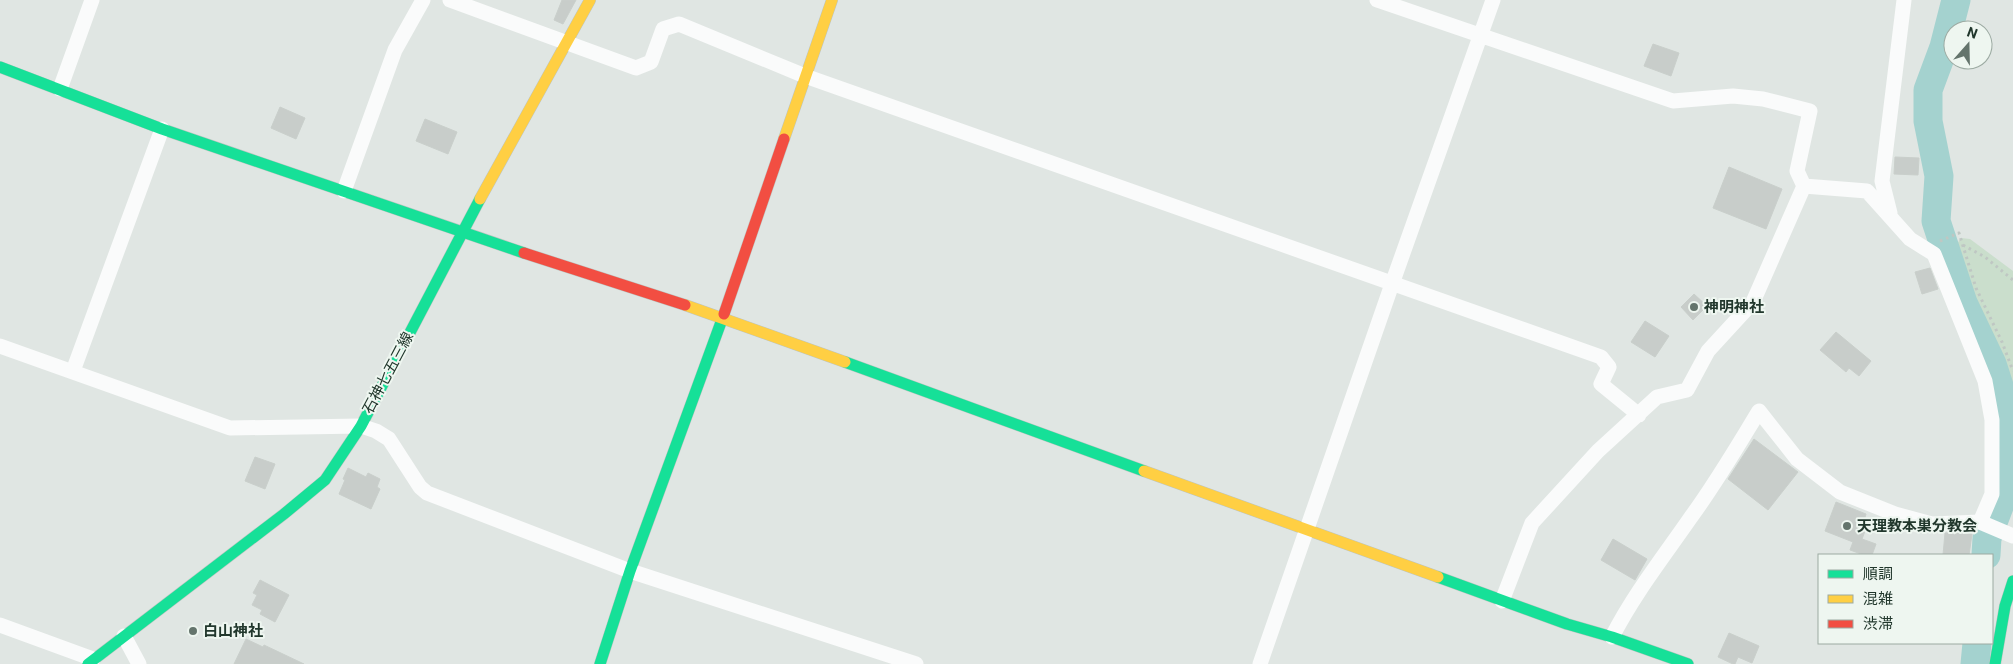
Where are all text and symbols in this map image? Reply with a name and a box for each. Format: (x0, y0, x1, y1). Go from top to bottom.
north arrow (1943, 20, 1993, 70)
text: N (1965, 24, 1980, 42)
place label: 神明神社 (1703, 298, 1764, 316)
marker: 神明神社 (1688, 301, 1700, 313)
street label: 石神七五三線 (359, 329, 417, 417)
place label: 天理教本巣分教会 (1857, 517, 1977, 535)
marker: 天理教本巣分教会 (1841, 520, 1853, 532)
legend (1818, 554, 1993, 644)
text: 順調 (1863, 565, 1893, 583)
text: 混雑 (1863, 590, 1893, 608)
text: 渋滞 (1863, 615, 1893, 633)
place label: 白山神社 (203, 622, 263, 640)
marker: 白山神社 (187, 625, 199, 637)

